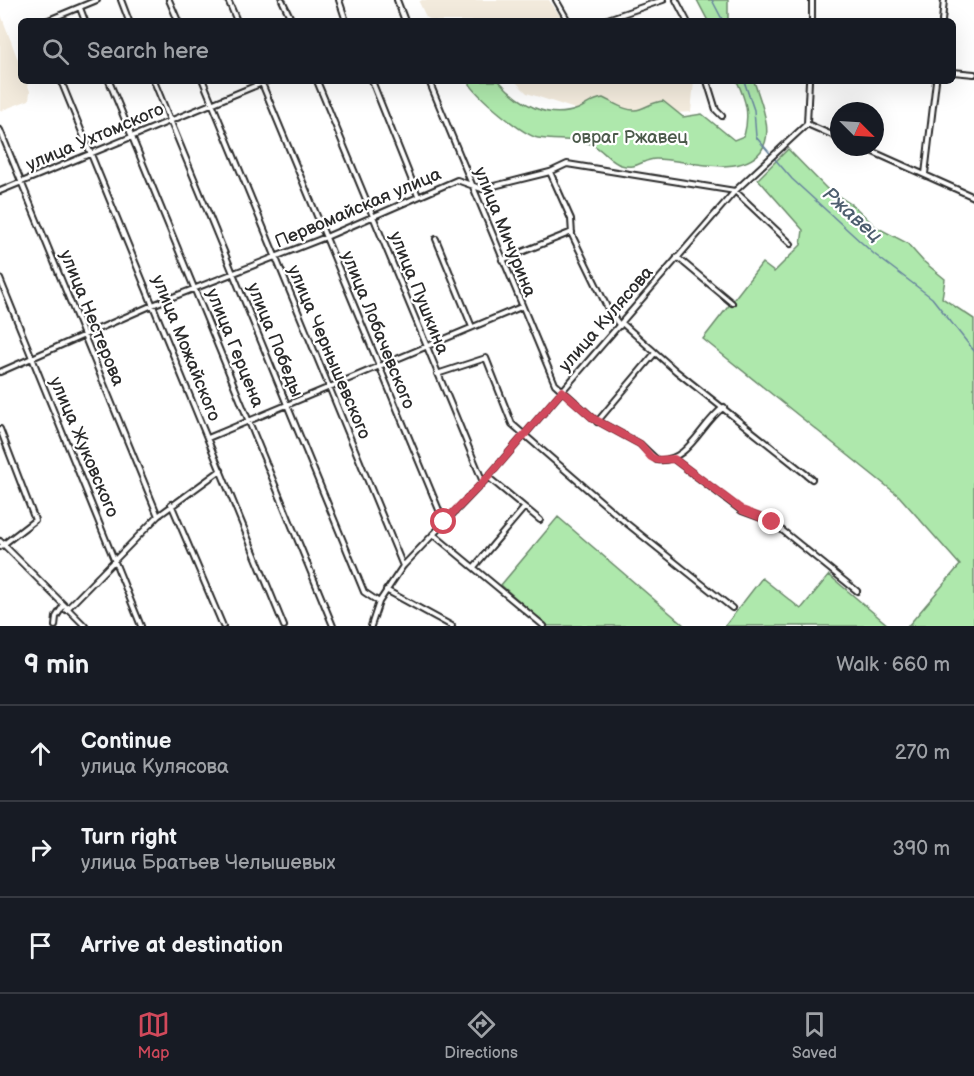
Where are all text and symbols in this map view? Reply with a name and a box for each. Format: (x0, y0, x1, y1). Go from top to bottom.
search box (18, 18, 956, 84)
icon: search (39, 35, 72, 68)
text: Search here (87, 38, 209, 65)
street label: улица Ухтомского (23, 99, 167, 175)
north arrow (830, 102, 884, 156)
park label: овраг Ржавец (572, 127, 688, 148)
street label: Первомайская улица (272, 163, 445, 253)
street label: улица Мичурина (469, 164, 541, 300)
water label: Ржавец (817, 182, 887, 248)
street label: улица Пушкина (385, 228, 453, 358)
street label: улица Нестерова (55, 247, 129, 389)
street label: улица Лобачевского (337, 248, 419, 412)
street label: улица Чернышевского (283, 262, 375, 442)
street label: улица Кулясова (554, 262, 658, 376)
street label: улица Можайского (147, 272, 225, 424)
street label: улица Победы (243, 280, 307, 400)
street label: улица Герцена (202, 286, 269, 411)
street label: улица Жуковского (45, 374, 123, 520)
route start (430, 508, 456, 534)
route end (758, 508, 784, 534)
text: 9 min (24, 650, 89, 681)
text: Walk · 660 m (836, 653, 950, 677)
text: Continue (81, 728, 171, 755)
icon: ahead (24, 737, 57, 770)
text: 270 m (895, 741, 950, 765)
text: улица Кулясова (81, 755, 229, 779)
text: Turn right (81, 824, 177, 851)
icon: right (24, 833, 57, 866)
text: 390 m (892, 837, 950, 861)
text: улица Братьев Челышевых (81, 851, 336, 875)
icon: arrive (24, 929, 57, 962)
text: Arrive at destination (81, 932, 283, 959)
tab: Map (137, 1008, 170, 1063)
tab: Directions (444, 1008, 518, 1063)
tab: Saved (792, 1008, 837, 1063)

